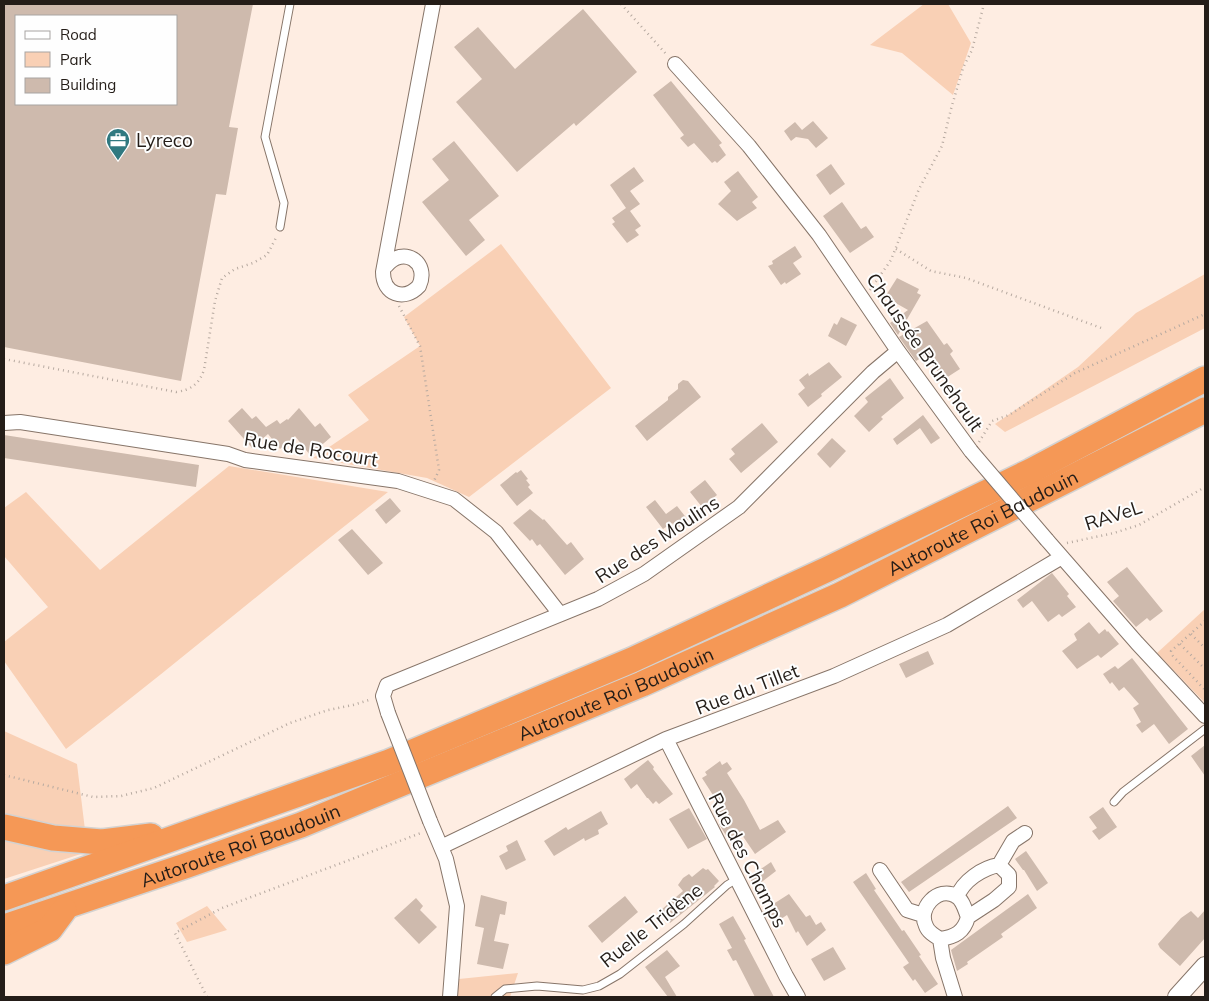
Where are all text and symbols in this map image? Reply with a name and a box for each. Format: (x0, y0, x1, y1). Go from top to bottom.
legend (15, 15, 178, 105)
text: Road (60, 25, 97, 44)
text: Park (60, 50, 92, 69)
text: Building (60, 75, 116, 94)
office icon: Lyreco (105, 127, 131, 161)
place label: Lyreco (136, 128, 193, 152)
street label: Chaussée Brunehault (861, 268, 989, 436)
street label: Rue de Rocourt (242, 427, 380, 471)
street label: Autoroute Roi Baudouin (883, 464, 1082, 581)
street label: Rue des Moulins (590, 490, 724, 588)
street label: RAVeL (1081, 494, 1145, 535)
street label: Autoroute Roi Baudouin (514, 641, 717, 746)
street label: Rue du Tillet (692, 658, 802, 720)
street label: Rue des Champs (704, 788, 792, 932)
street label: Autoroute Roi Baudouin (137, 798, 344, 892)
street label: Ruelle Tridène (595, 878, 707, 972)

